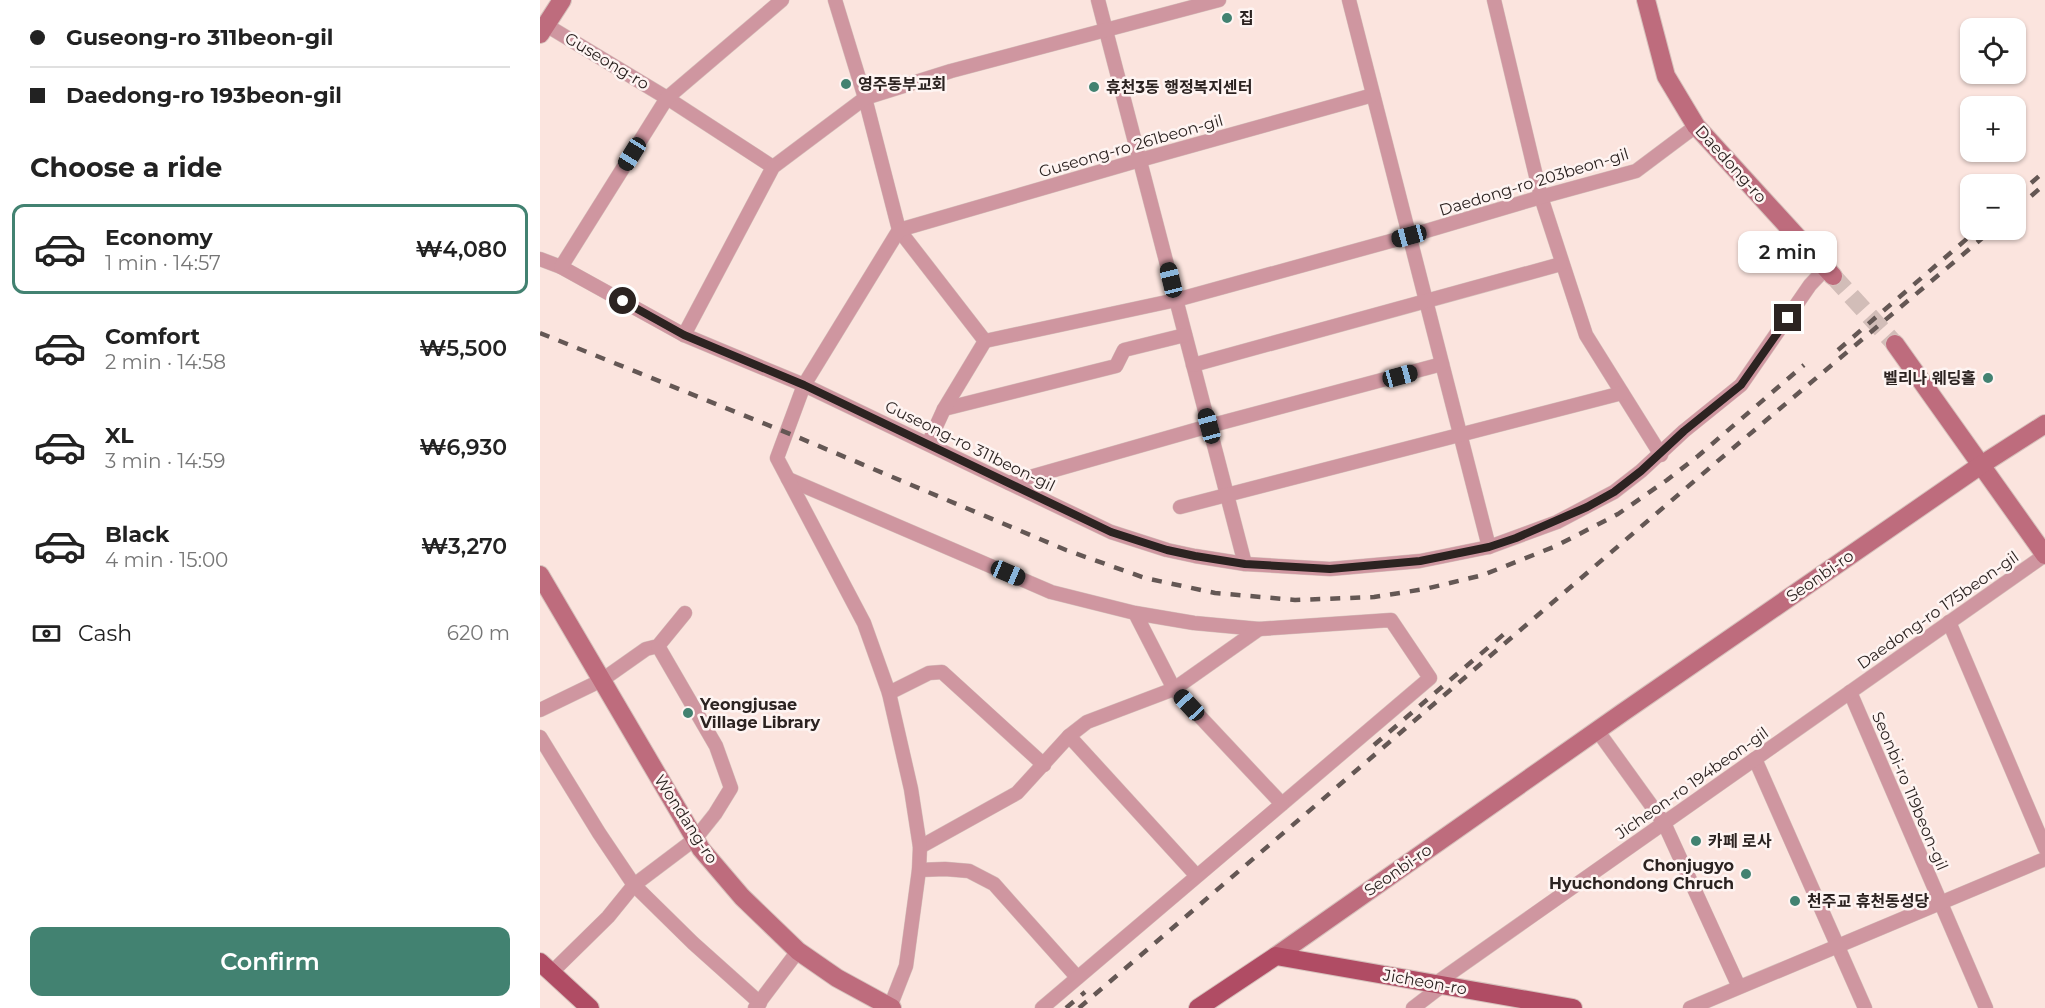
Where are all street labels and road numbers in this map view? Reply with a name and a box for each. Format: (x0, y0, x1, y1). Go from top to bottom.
street label: Guseong-ro (561, 28, 653, 94)
street label: Guseong-ro 261beon-gil (1037, 111, 1225, 181)
street label: Daedong-ro (1691, 121, 1771, 207)
street label: Daedong-ro 203beon-gil (1437, 144, 1631, 220)
street label: Guseong-ro 311beon-gil (882, 397, 1058, 495)
street label: Seonbi-ro (1783, 546, 1857, 606)
street label: Daedong-ro 175beon-gil (1854, 547, 2022, 673)
street label: Seonbi-ro 119beon-gil (1868, 709, 1952, 873)
street label: Jicheon-ro 194beon-gil (1611, 723, 1772, 844)
street label: Wondang-ro (650, 771, 722, 867)
street label: Seonbi-ro (1361, 840, 1435, 900)
street label: Jicheon-ro (1381, 965, 1468, 999)

